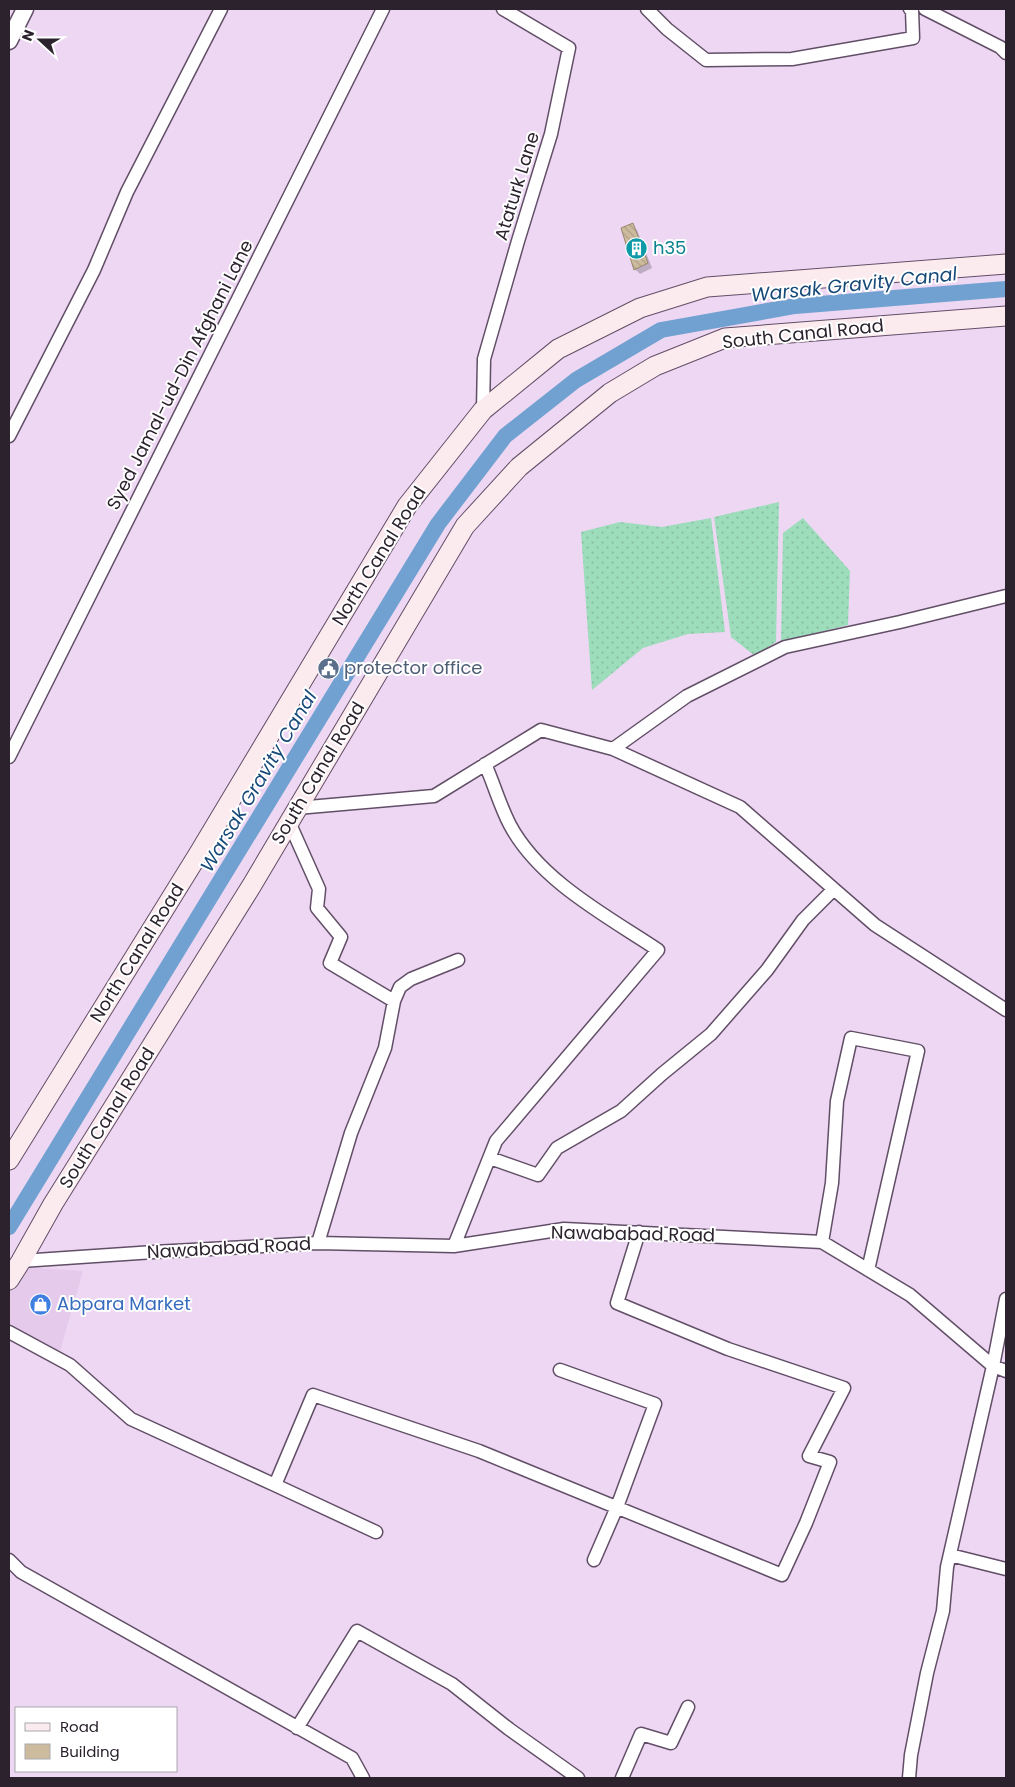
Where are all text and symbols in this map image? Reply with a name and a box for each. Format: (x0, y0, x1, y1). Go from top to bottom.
north arrow (15, 15, 65, 65)
text: N (17, 27, 39, 44)
street label: Ataturk Lane (488, 128, 545, 243)
street label: Syed Jamal-ud-Din Afghani Lane (100, 235, 259, 514)
place label: h35 (653, 235, 686, 260)
building icon: h35 (625, 236, 649, 260)
water label: Warsak Gravity Canal (750, 260, 959, 309)
street label: South Canal Road (721, 313, 885, 354)
street label: North Canal Road (326, 481, 431, 630)
place label: protector office (344, 655, 483, 680)
public building icon: protector office (316, 656, 340, 680)
water label: Warsak Gravity Canal (193, 685, 324, 877)
street label: South Canal Road (265, 697, 370, 849)
street label: North Canal Road (84, 878, 189, 1027)
street label: South Canal Road (53, 1042, 160, 1193)
street label: Nawababad Road (551, 1220, 715, 1247)
street label: Nawababad Road (146, 1231, 312, 1264)
place label: Abpara Market (57, 1291, 191, 1316)
shop icon: Abpara Market (29, 1292, 53, 1316)
legend (15, 1707, 178, 1772)
text: Road (60, 1716, 99, 1737)
text: Building (60, 1741, 120, 1762)

